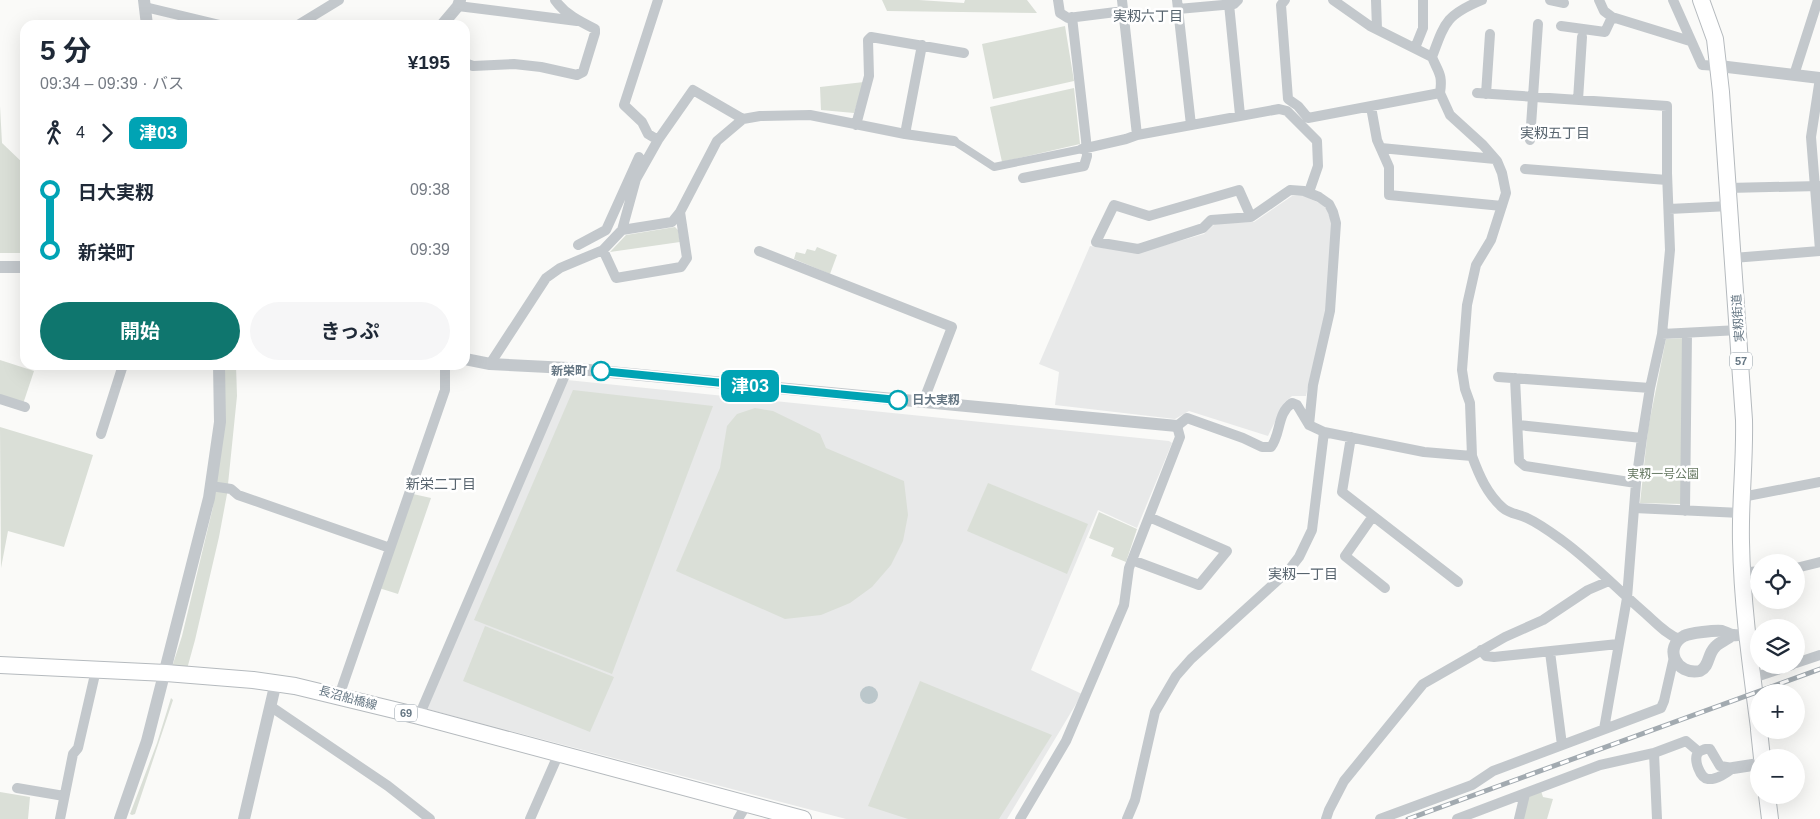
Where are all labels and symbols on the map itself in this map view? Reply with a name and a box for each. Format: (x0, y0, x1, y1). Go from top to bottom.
district label: 実籾六丁目 (1113, 8, 1183, 24)
district label: 実籾五丁目 (1520, 125, 1590, 141)
street label: 実籾街道 (1729, 294, 1747, 342)
road number: 57 (1730, 352, 1752, 370)
marker: 新栄町 (591, 361, 611, 381)
place label: 新栄町 (551, 364, 587, 378)
line badge: 津03 (721, 370, 779, 402)
marker: 日大実籾 (888, 390, 908, 410)
place label: 日大実籾 (912, 393, 960, 407)
park label: 実籾一号公園 (1627, 467, 1699, 481)
district label: 新栄二丁目 (406, 476, 476, 492)
district label: 実籾一丁目 (1268, 566, 1338, 582)
street label: 長沼船橋線 (317, 683, 379, 713)
road number: 69 (395, 704, 417, 721)

